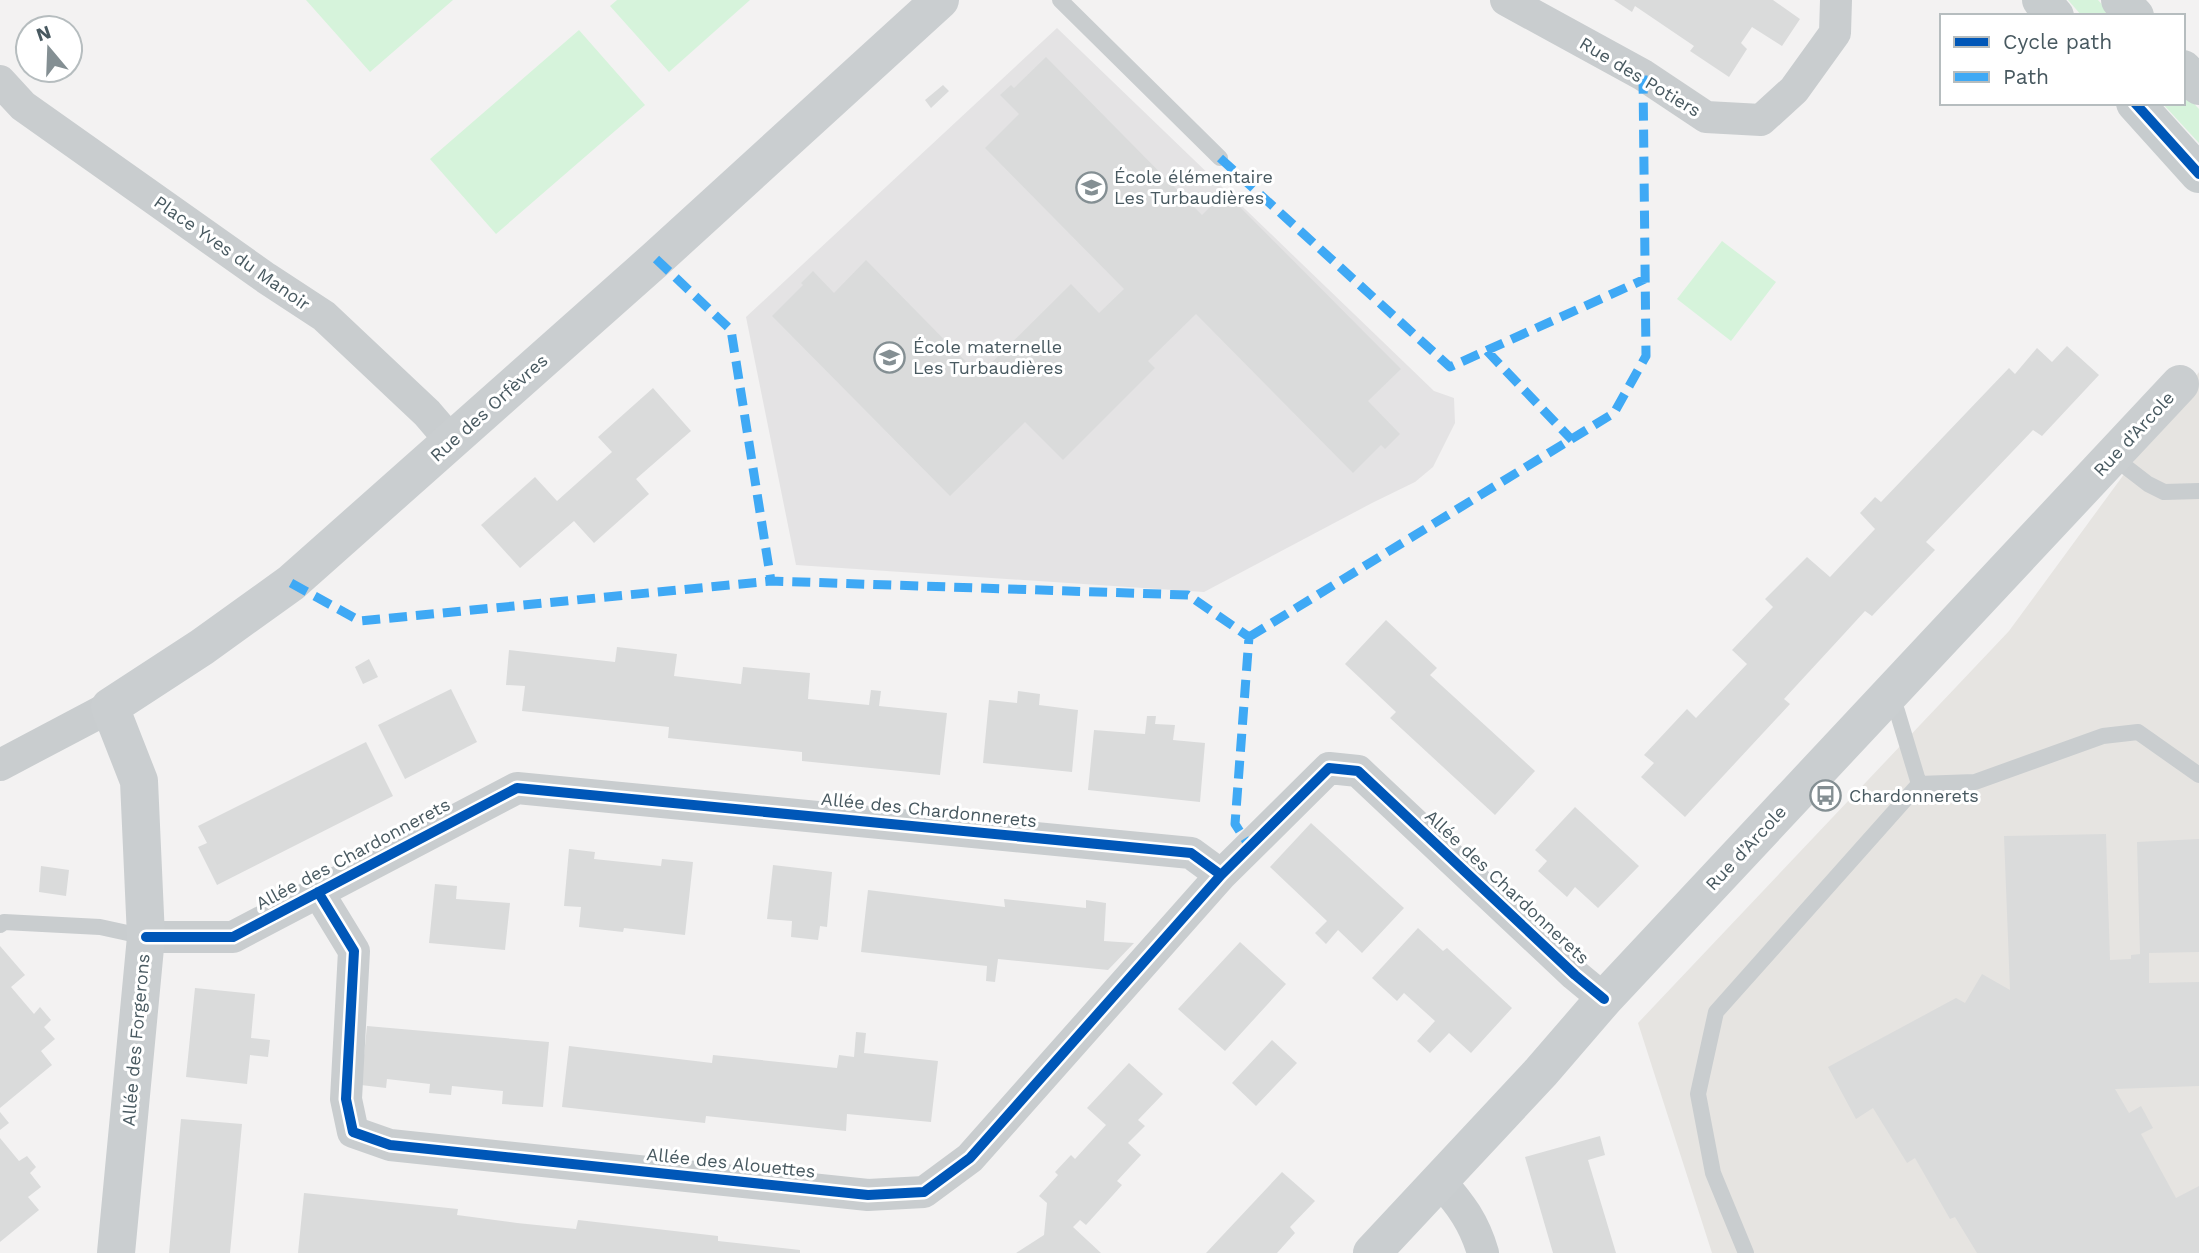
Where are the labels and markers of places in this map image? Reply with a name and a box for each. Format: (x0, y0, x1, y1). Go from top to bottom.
place label: École élémentaire Les Turbaudières (1114, 166, 1273, 208)
school or university icon: École élémentaire Les Turbaudières (1074, 170, 1108, 204)
place label: École maternelle Les Turbaudières (913, 336, 1063, 378)
school or university icon: École maternelle Les Turbaudières (873, 340, 907, 374)
bus stop icon: Chardonnerets (1809, 779, 1843, 813)
place label: Chardonnerets (1849, 785, 1979, 806)

